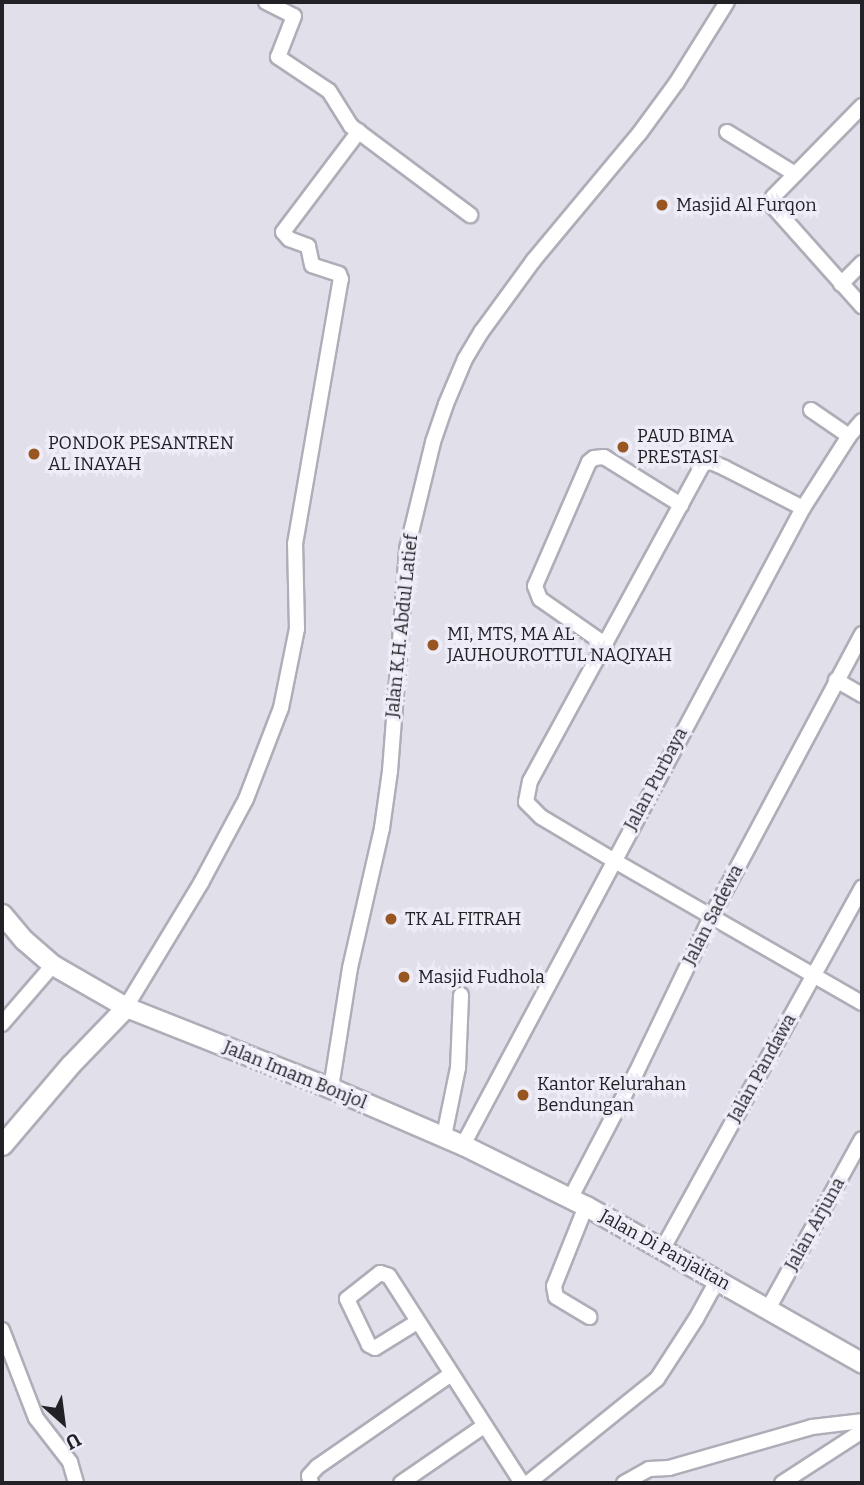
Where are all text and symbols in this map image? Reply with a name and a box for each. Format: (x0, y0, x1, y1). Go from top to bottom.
place label: Masjid Al Furqon (676, 194, 817, 216)
marker: Masjid Al Furqon (654, 197, 670, 213)
place label: PAUD BIMA PRESTASI (637, 426, 734, 468)
place label: PONDOK PESANTREN AL INAYAH (48, 433, 234, 476)
marker: PAUD BIMA PRESTASI (615, 439, 631, 455)
marker: PONDOK PESANTREN AL INAYAH (26, 446, 42, 462)
street label: Jalan K.H. Abdul Latief (382, 533, 422, 719)
place label: MI, MTS, MA AL JAUHOUROTTUL NAQIYAH (447, 624, 672, 666)
marker: MI, MTS, MA AL JAUHOUROTTUL NAQIYAH (425, 637, 441, 653)
street label: Jalan Purbaya (620, 724, 692, 834)
street label: Jalan Sadewa (679, 861, 747, 969)
place label: TK AL FITRAH (405, 908, 521, 930)
marker: TK AL FITRAH (383, 911, 399, 927)
place label: Masjid Fudhola (418, 966, 545, 988)
marker: Masjid Fudhola (396, 969, 412, 985)
street label: Jalan Pandawa (723, 1010, 801, 1126)
street label: Jalan Imam Bonjol (220, 1036, 370, 1114)
place label: Kantor Kelurahan Bendungan (537, 1074, 686, 1116)
marker: Kantor Kelurahan Bendungan (515, 1087, 531, 1103)
street label: Jalan Arjuna (781, 1174, 849, 1274)
street label: Jalan Di Panjaitan (596, 1205, 734, 1295)
north arrow (28, 1387, 98, 1457)
text: U (61, 1428, 85, 1454)

